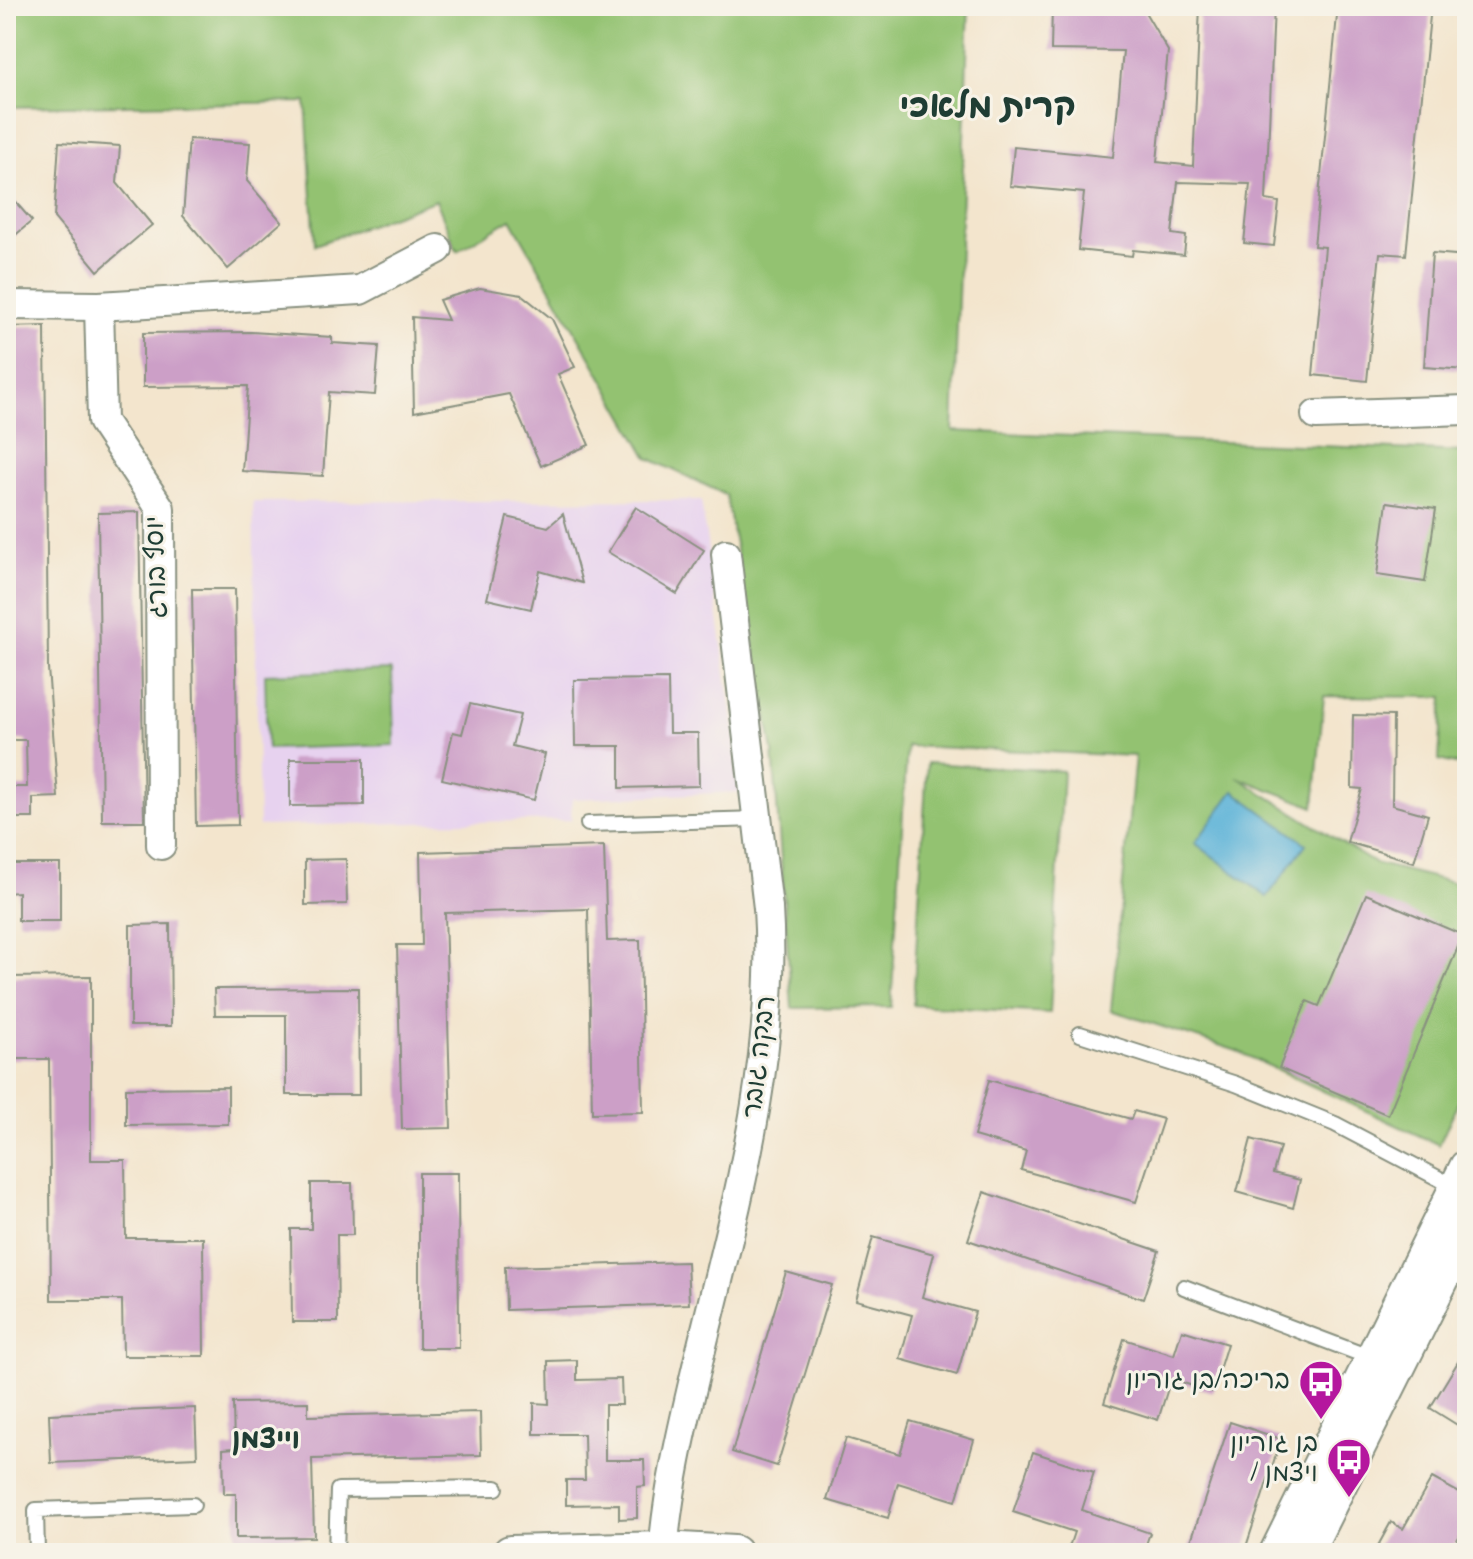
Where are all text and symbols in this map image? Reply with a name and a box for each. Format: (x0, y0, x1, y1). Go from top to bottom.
district label: קרית מלאכי (900, 84, 1076, 134)
street label: יוסף בורג (137, 515, 179, 619)
street label: רבקה גובר (735, 993, 787, 1121)
bus stop icon: בריכה/בן גוריון (1297, 1358, 1345, 1421)
place label: בריכה/בן גוריון (1126, 1363, 1290, 1401)
district label: וייצמן (232, 1421, 300, 1462)
place label: בן גוריון / ויצמן (1230, 1426, 1318, 1494)
bus stop icon: בן גוריון / ויצמן (1325, 1436, 1373, 1499)

